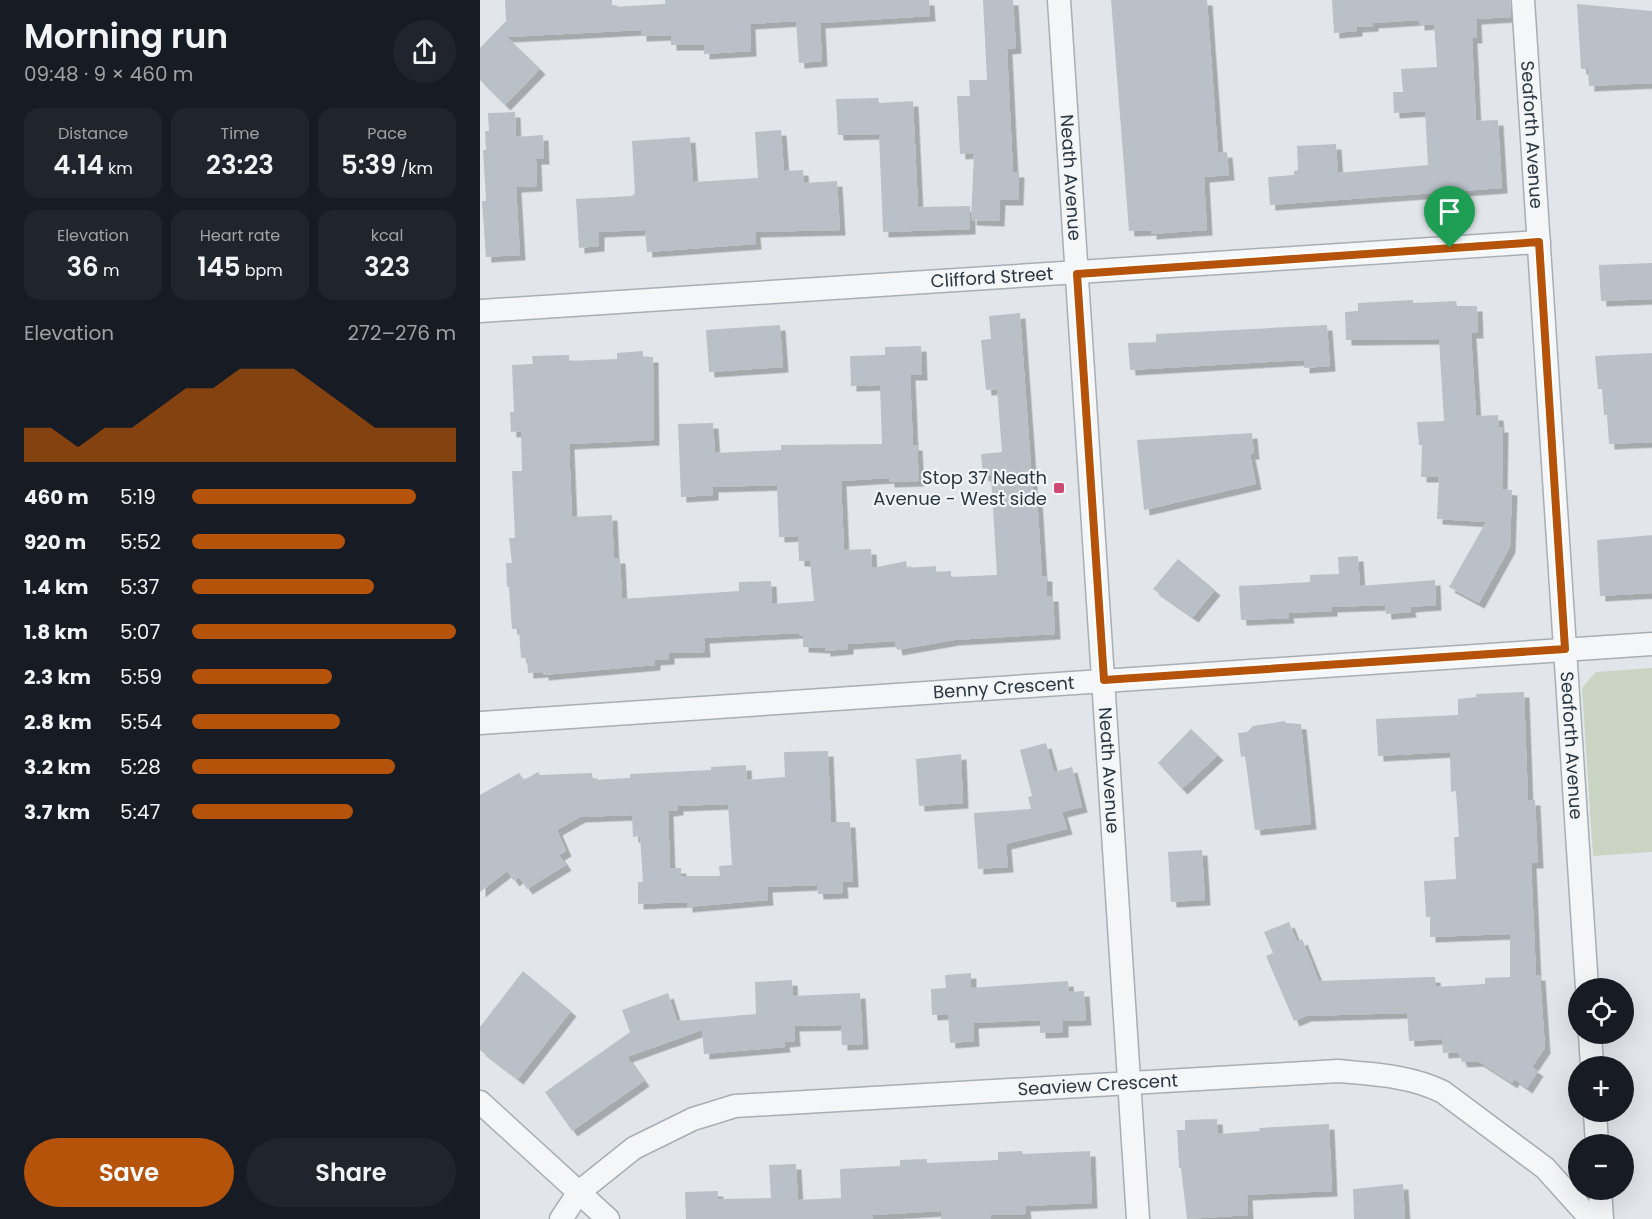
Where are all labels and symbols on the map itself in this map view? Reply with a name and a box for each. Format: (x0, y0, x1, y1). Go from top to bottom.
street label: Seaforth Avenue (1515, 60, 1550, 210)
street label: Neath Avenue (1054, 114, 1088, 242)
pin (1424, 186, 1475, 248)
street label: Clifford Street (930, 261, 1054, 294)
place label: Stop 37 Neath Avenue - West side (873, 465, 1047, 511)
marker: Stop 37 Neath Avenue - West side (1052, 481, 1066, 495)
street label: Benny Crescent (932, 670, 1075, 704)
street label: Seaforth Avenue (1555, 670, 1589, 820)
street label: Neath Avenue (1093, 706, 1126, 834)
street label: Seaview Crescent (1017, 1067, 1179, 1102)

